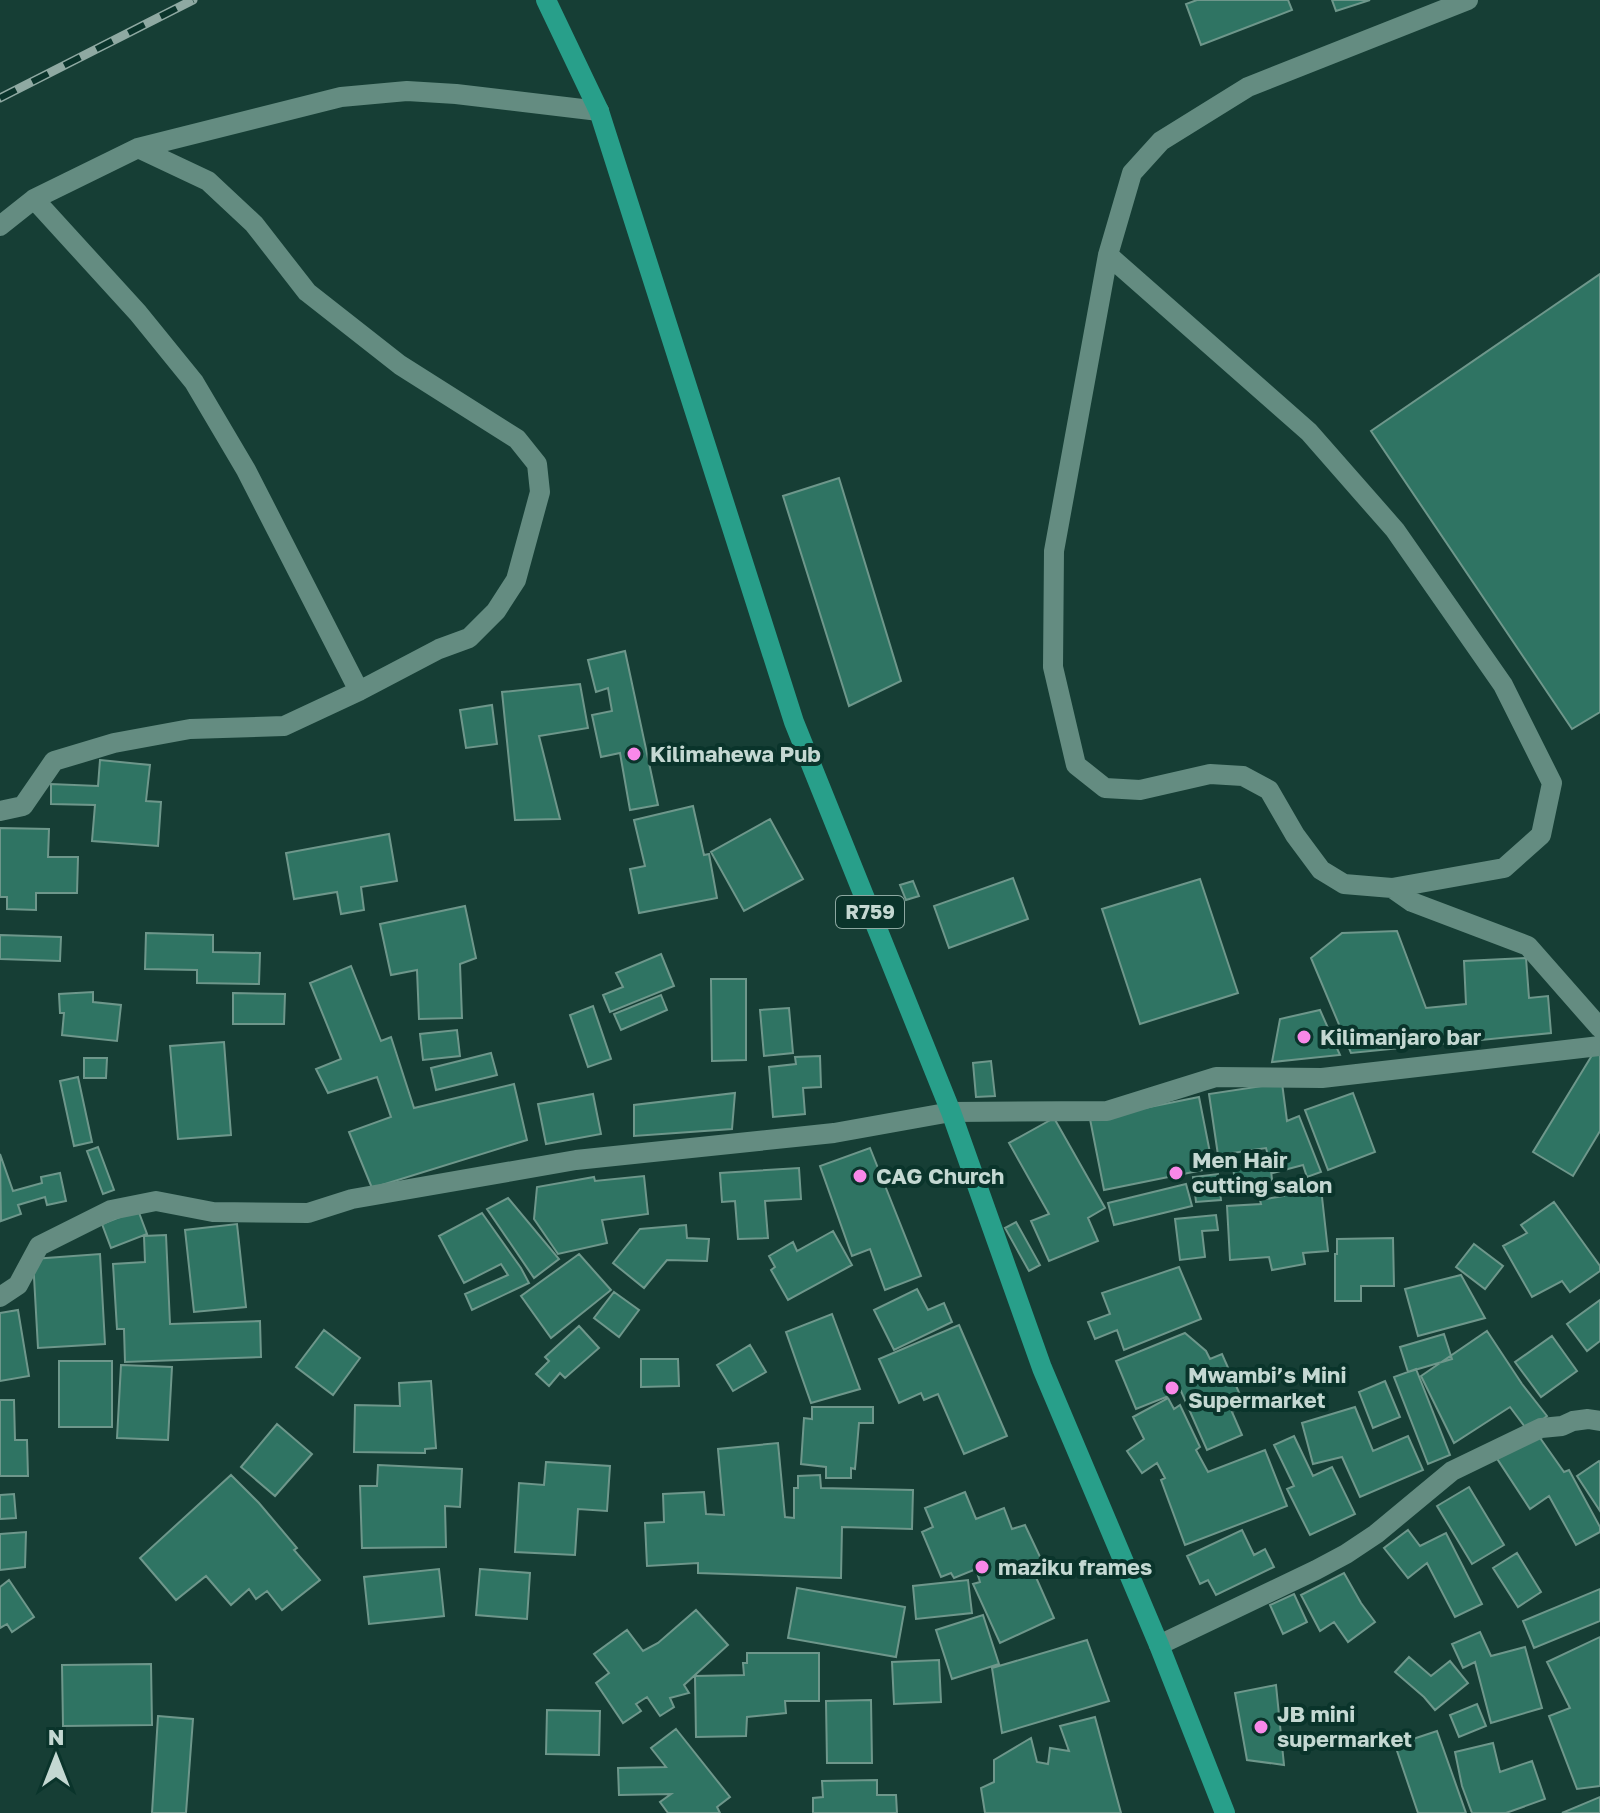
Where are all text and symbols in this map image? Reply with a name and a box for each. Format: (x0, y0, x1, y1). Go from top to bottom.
place label: Kilimahewa Pub (650, 740, 821, 767)
marker: Kilimahewa Pub (625, 745, 643, 763)
road number: R759 (836, 896, 904, 928)
place label: Kilimanjaro bar (1320, 1023, 1482, 1050)
marker: Kilimanjaro bar (1295, 1028, 1313, 1046)
place label: Men Hair cutting salon (1192, 1146, 1332, 1198)
place label: CAG Church (876, 1162, 1004, 1189)
marker: Men Hair cutting salon (1167, 1164, 1185, 1182)
marker: CAG Church (851, 1167, 869, 1185)
place label: Mwambi’s Mini Supermarket (1188, 1361, 1346, 1413)
marker: Mwambi’s Mini Supermarket (1163, 1379, 1181, 1397)
place label: maziku frames (998, 1553, 1152, 1580)
marker: maziku frames (973, 1558, 991, 1576)
place label: JB mini supermarket (1277, 1700, 1412, 1752)
north arrow (16, 1717, 96, 1797)
marker: JB mini supermarket (1252, 1718, 1270, 1736)
text: N (48, 1723, 64, 1750)

